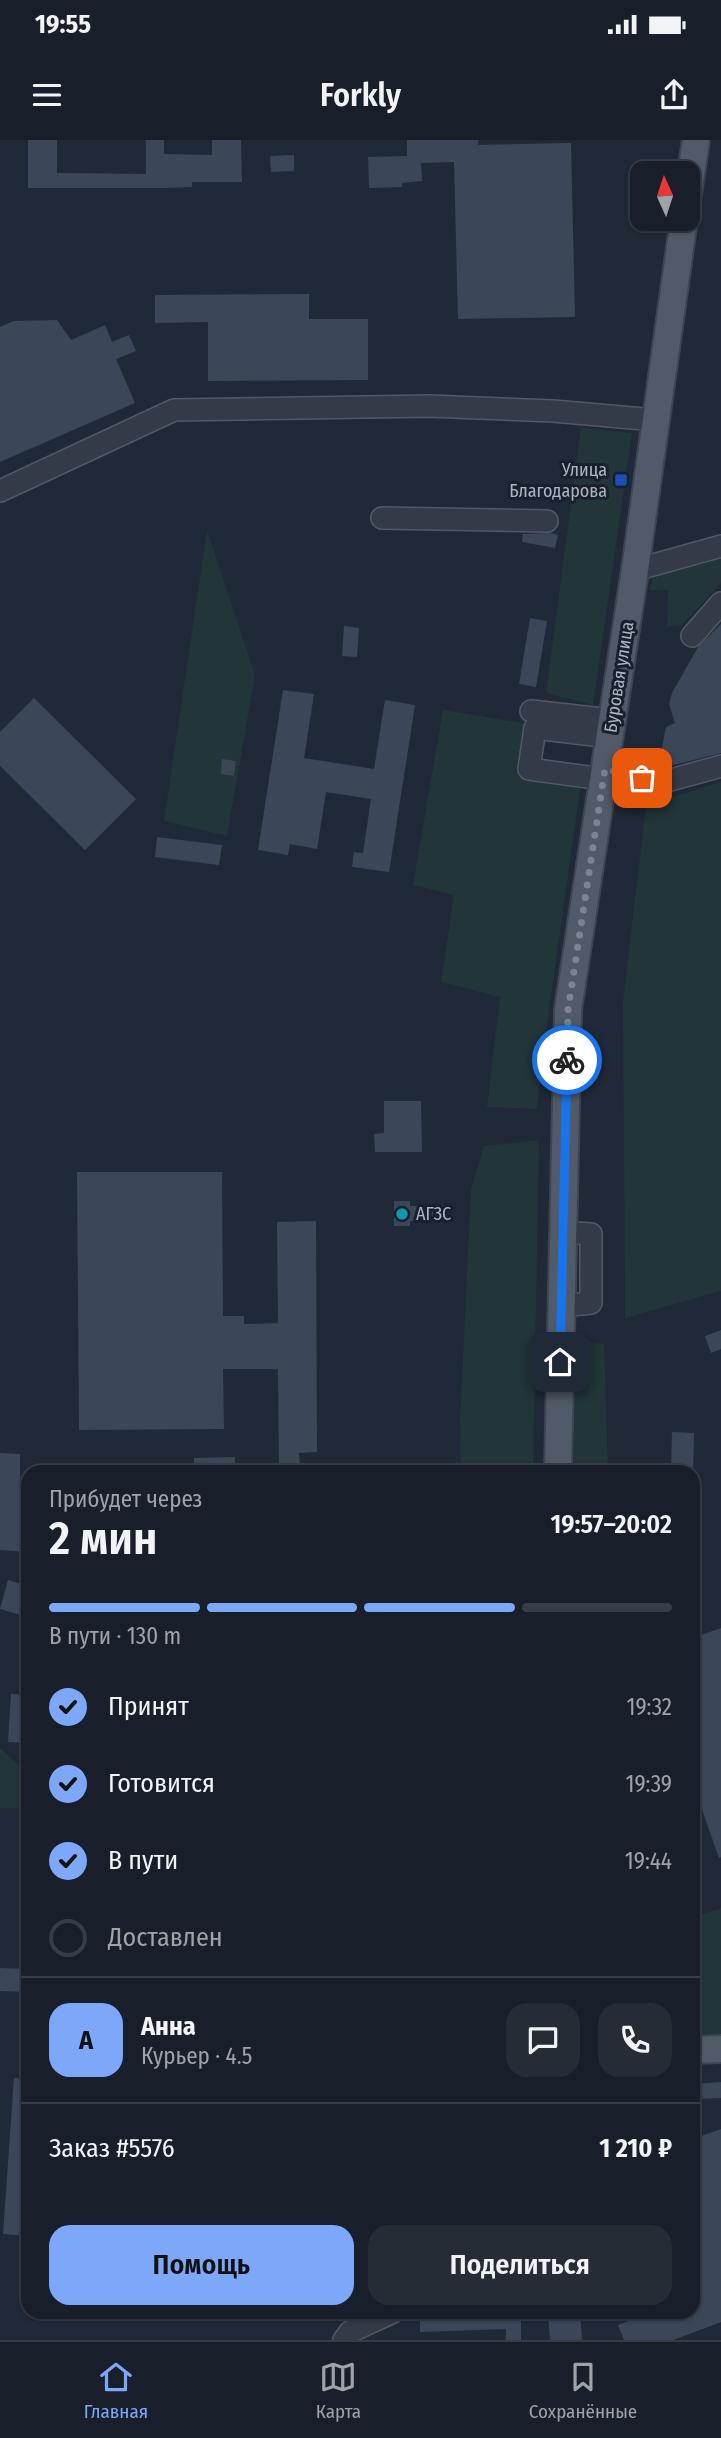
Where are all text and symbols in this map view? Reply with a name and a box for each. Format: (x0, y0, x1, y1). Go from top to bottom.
text: 19:55 (35, 9, 91, 40)
icon: menu (28, 76, 66, 114)
text: Forkly (320, 76, 401, 114)
icon: share (655, 76, 693, 114)
north arrow (630, 161, 700, 231)
map controls (630, 161, 700, 231)
place label: Улица Благодарова (509, 459, 607, 502)
marker: Улица Благодарова (613, 472, 629, 488)
street label: Буровая улица (599, 620, 639, 734)
pin (612, 748, 672, 808)
icon: bag (623, 759, 661, 797)
courier (532, 1025, 602, 1095)
icon: bike (548, 1041, 586, 1079)
place label: АГЗС (416, 1203, 451, 1225)
marker: АГЗС (394, 1206, 410, 1222)
pin (530, 1332, 590, 1392)
icon: home (541, 1343, 579, 1381)
text: Прибудет через (49, 1485, 202, 1513)
text: 19:57–20:02 (550, 1509, 672, 1540)
text: 2 мин (49, 1511, 157, 1566)
text: В пути · 130 m (49, 1622, 181, 1650)
icon: check (49, 1688, 87, 1726)
text: Принят (108, 1691, 189, 1722)
text: 19:32 (626, 1693, 672, 1721)
icon: check (49, 1765, 87, 1803)
text: Готовится (108, 1768, 215, 1799)
text: 19:39 (625, 1770, 672, 1798)
icon: check (49, 1842, 87, 1880)
text: В пути (108, 1845, 178, 1876)
text: 19:44 (625, 1847, 672, 1875)
text: Доставлен (108, 1922, 223, 1953)
button: chat (506, 2003, 580, 2077)
button: phone (598, 2003, 672, 2077)
text: Анна (141, 2011, 196, 2042)
text: А (79, 2025, 93, 2056)
text: Курьер · 4.5 (141, 2042, 252, 2070)
text: Заказ #5576 (49, 2133, 175, 2164)
text: 1 210 ₽ (599, 2133, 672, 2164)
button: Помощь (49, 2225, 354, 2305)
button: Поделиться (368, 2225, 672, 2305)
tab: Главная (84, 2358, 148, 2423)
tab: Карта (316, 2358, 361, 2423)
tab: Сохранённые (529, 2358, 637, 2423)

